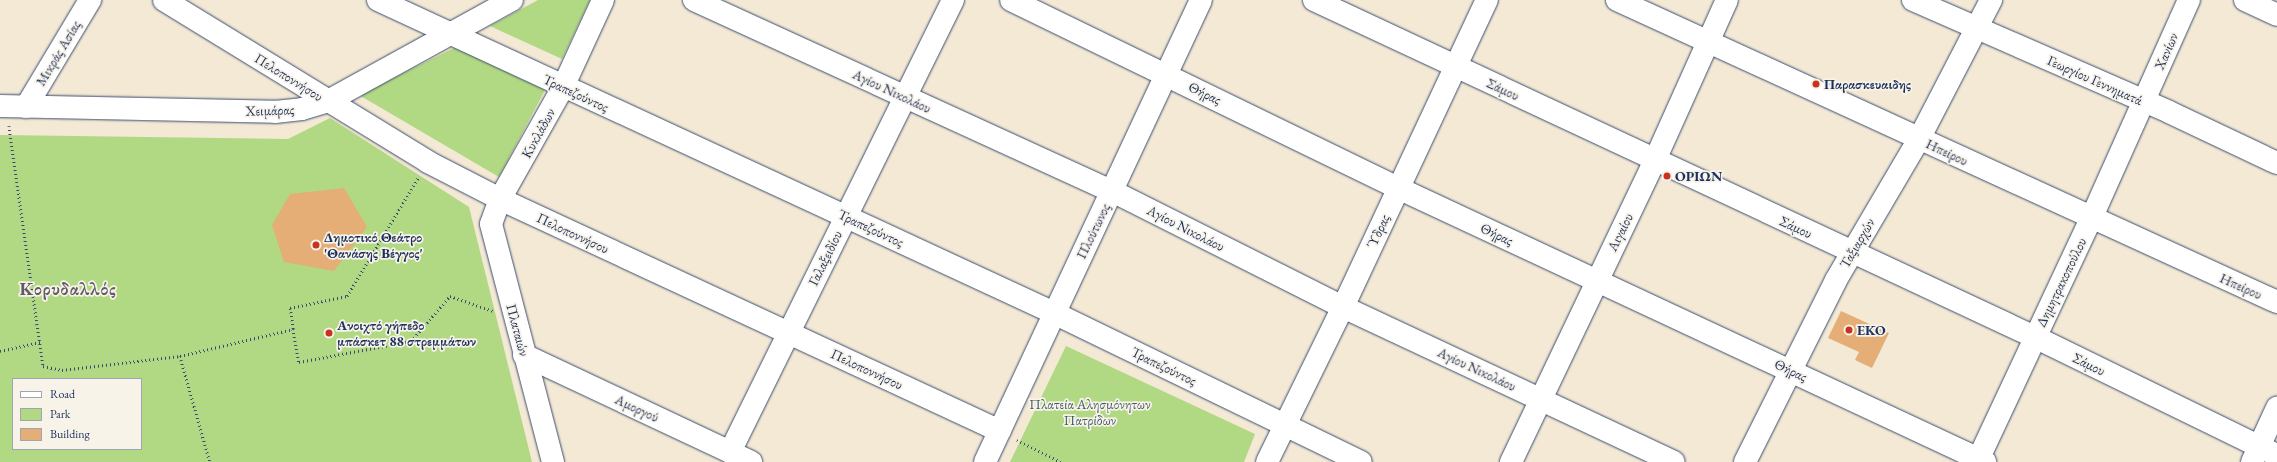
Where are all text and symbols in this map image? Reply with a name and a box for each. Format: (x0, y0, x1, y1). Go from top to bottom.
street label: Μικράς Ασίας (32, 17, 84, 89)
street label: Χανίων (2150, 30, 2182, 72)
street label: Πελοποννήσου (252, 49, 326, 105)
street label: Γεωργίου Γεννηματά (2045, 52, 2145, 108)
street label: Αγίου Νικολάου (850, 65, 934, 117)
street label: Τραπεζούντος (541, 70, 611, 116)
street label: Σάμου (1484, 74, 1522, 104)
place label: Παρασκευαιδης (1824, 76, 1911, 92)
street label: Θήρας (1186, 78, 1224, 108)
marker: Παρασκευαιδης (1811, 79, 1821, 89)
street label: Χειμάρας (245, 101, 295, 119)
street label: Κυκλάδων (517, 105, 559, 161)
street label: Ηπείρου (1923, 135, 1971, 169)
place label: ΟΡΙΩΝ (1675, 168, 1722, 184)
marker: ΟΡΙΩΝ (1662, 171, 1672, 181)
street label: Πλούτωνος (1072, 201, 1114, 261)
street label: Αγίου Νικολάου (1144, 201, 1228, 255)
street label: Τραπεζούντος (836, 205, 906, 251)
street label: Πελοποννήσου (534, 209, 612, 257)
street label: Αιγαίου (1604, 210, 1636, 254)
street label: Ύδρας (1363, 212, 1393, 250)
street label: Σάμου (1777, 212, 1815, 242)
street label: Ταξιαρχών (1836, 215, 1878, 271)
street label: Θήρας (1478, 219, 1516, 249)
street label: Γαλαξειδίου (804, 228, 846, 288)
place label: Δημοτικό Θεάτρο 'Θανάσης Βέγγος' (324, 229, 423, 262)
street label: Δημητρακοπούλου (2032, 235, 2090, 329)
marker: Δημοτικό Θεάτρο 'Θανάσης Βέγγος' (311, 240, 321, 250)
street label: Ηπείρου (2217, 269, 2265, 303)
district label: Κορυδαλλός (20, 278, 116, 300)
street label: Πλαταιών (503, 302, 533, 358)
place label: Ανοιχτό γήπεδο μπάσκετ 88 στρεμμάτων (337, 317, 476, 350)
place label: EKO (1857, 322, 1886, 338)
marker: EKO (1844, 325, 1854, 335)
marker: Ανοιχτό γήπεδο μπάσκετ 88 στρεμμάτων (324, 328, 334, 338)
street label: Τραπεζούντος (1129, 343, 1199, 389)
street label: Αγίου Νικολάου (1435, 343, 1519, 395)
street label: Πελοποννήσου (828, 345, 906, 393)
street label: Σάμου (2070, 349, 2108, 379)
street label: Θήρας (1772, 355, 1810, 385)
legend (12, 378, 142, 450)
text: Road (50, 386, 75, 402)
street label: Αμοργού (612, 391, 662, 425)
park label: Πλατεία Αλησμόνητων Πατρίδων (1029, 396, 1151, 428)
text: Park (50, 406, 70, 422)
text: Building (50, 426, 90, 442)

